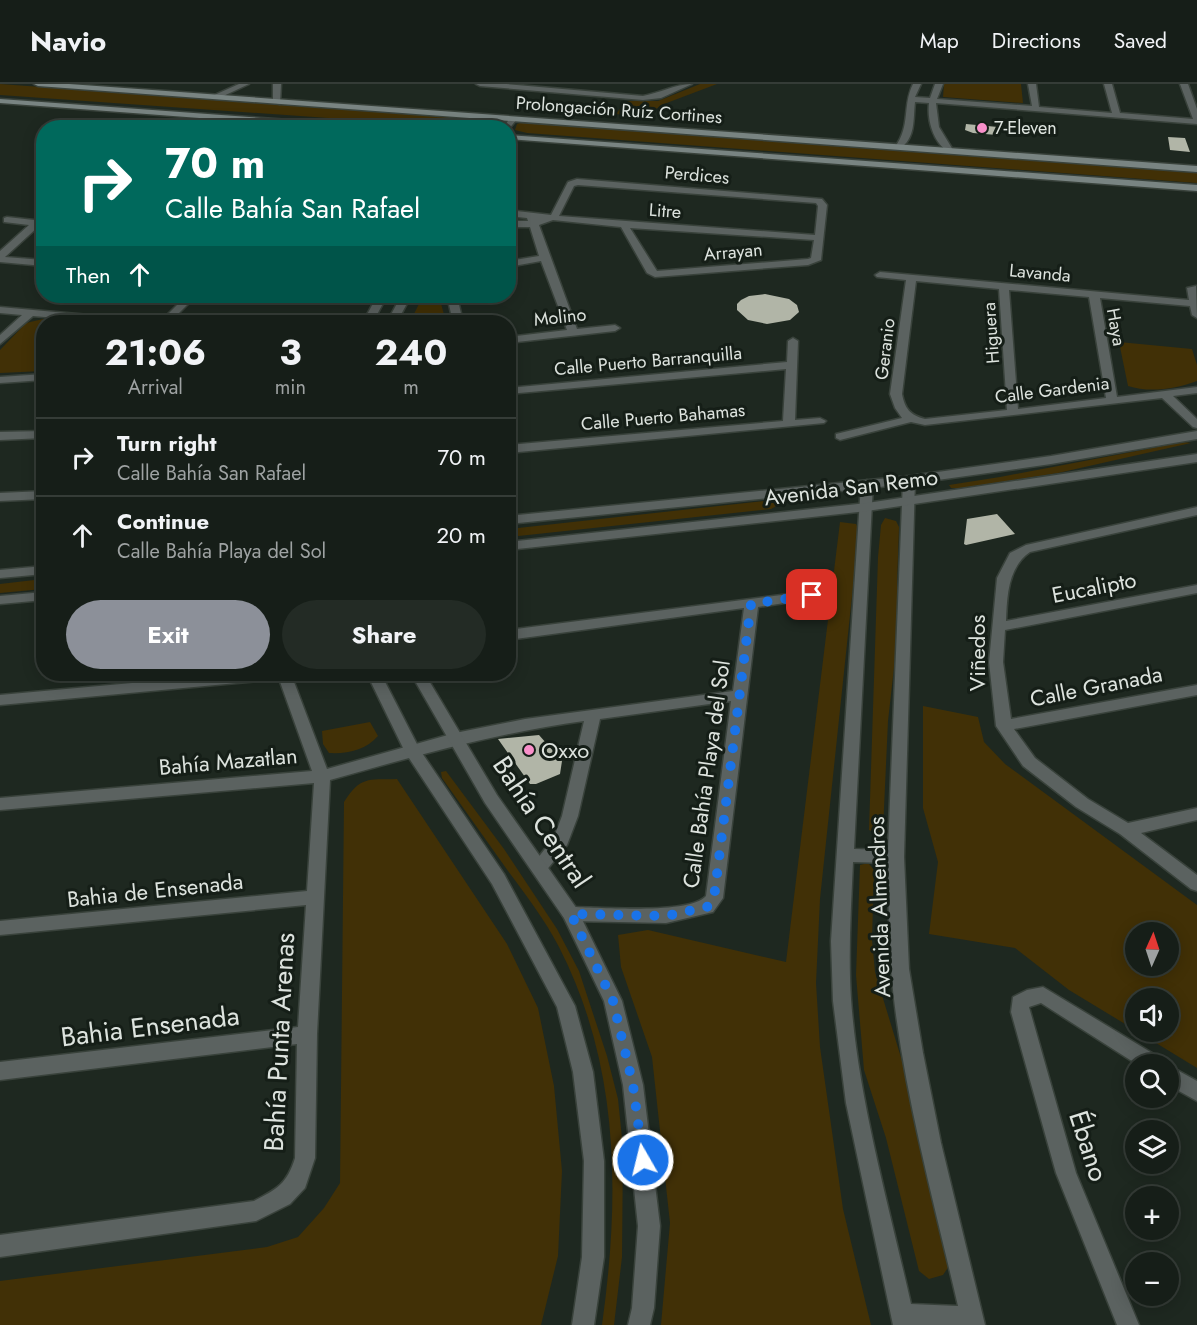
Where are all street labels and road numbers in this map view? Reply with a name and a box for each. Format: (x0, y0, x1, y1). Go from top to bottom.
street label: Prolongación Ruíz Cortines (515, 90, 723, 130)
street label: Perdices (664, 159, 730, 191)
street label: Litre (648, 197, 682, 225)
street label: Arrayan (703, 236, 763, 268)
street label: Lavanda (1008, 257, 1072, 289)
street label: Molino (533, 301, 588, 333)
street label: Higuera (976, 301, 1006, 365)
street label: Haya (1100, 306, 1132, 348)
street label: Geranio (868, 316, 902, 381)
street label: Calle Puerto Barranquilla (553, 340, 743, 382)
street label: Calle Gardenia (993, 370, 1111, 410)
street label: Calle Puerto Bahamas (580, 397, 746, 437)
street label: Avenida San Remo (762, 460, 940, 514)
street label: Eucalipto (1049, 563, 1139, 611)
street label: Viñedos (961, 615, 993, 691)
street label: Calle Granada (1027, 657, 1165, 715)
street label: Calle Bahía Playa del Sol (674, 658, 738, 890)
street label: Bahía Mazatlan (157, 739, 299, 783)
street label: Bahía Central (483, 748, 601, 896)
street label: Avenida Almendros (860, 816, 898, 998)
street label: Bahia de Ensenada (65, 865, 245, 915)
street label: Bahía Punta Arenas (254, 931, 304, 1152)
street label: Bahia Ensenada (58, 996, 242, 1056)
street label: Ébano (1059, 1106, 1119, 1186)

